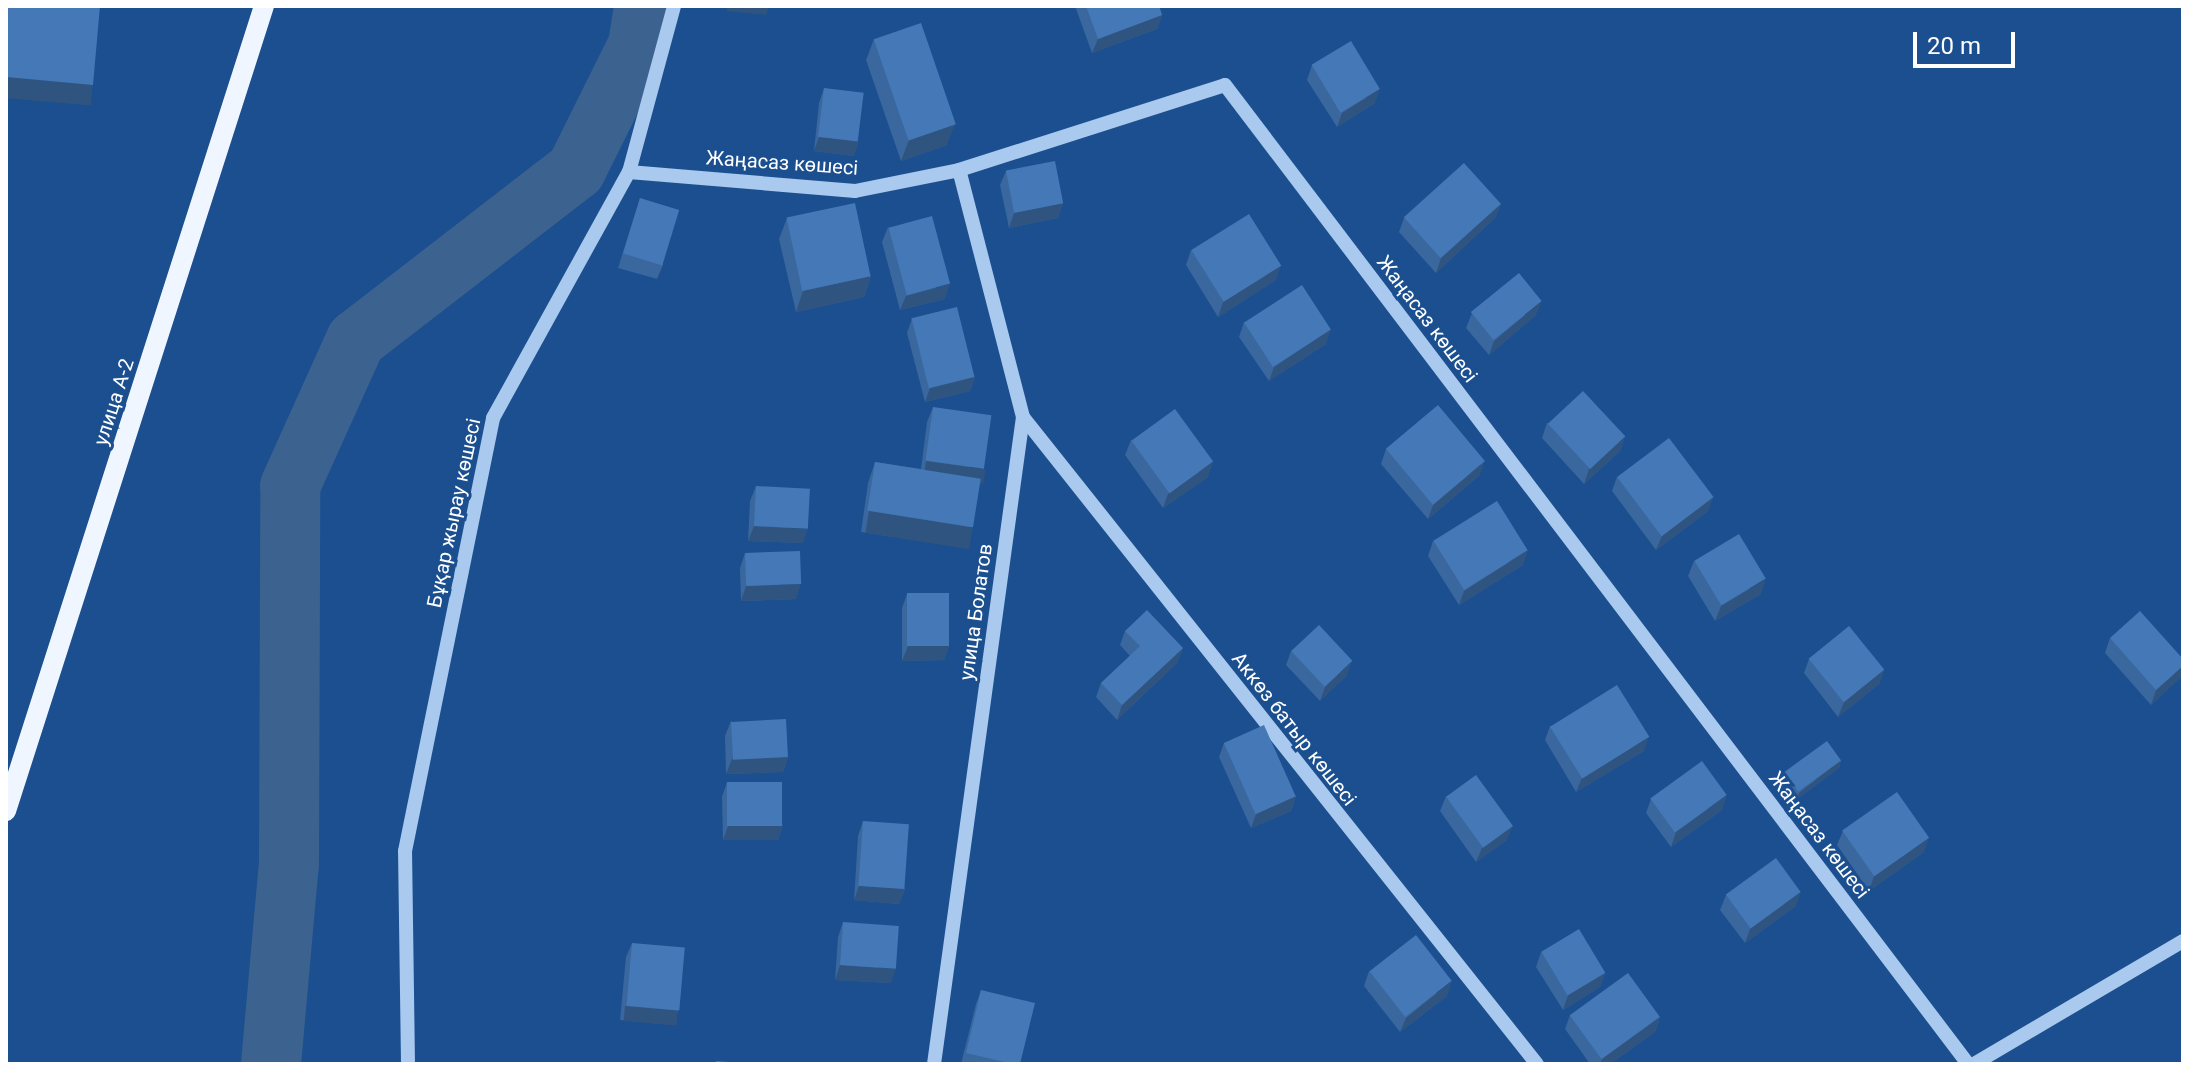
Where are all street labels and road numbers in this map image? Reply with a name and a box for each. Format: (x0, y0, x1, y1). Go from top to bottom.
street label: Жаңасаз көшесі (705, 146, 859, 180)
street label: Жаңасаз көшесі (1371, 251, 1483, 387)
street label: улица А-2 (89, 356, 139, 448)
street label: Бұқар жырау көшесі (422, 416, 486, 610)
street label: улица Болатов (955, 542, 997, 682)
street label: Аккөз батыр көшесі (1227, 647, 1361, 811)
street label: Жаңасаз көшесі (1763, 767, 1875, 903)

